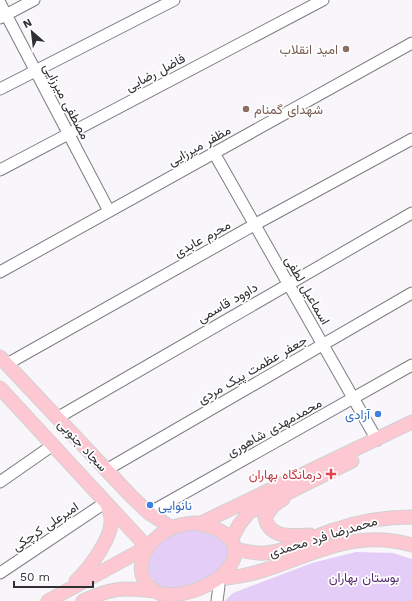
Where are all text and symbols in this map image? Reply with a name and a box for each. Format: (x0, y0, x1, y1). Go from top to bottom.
north arrow (12, 12, 52, 52)
text: N (21, 16, 34, 31)
place label: امید انقلاب (280, 42, 338, 57)
marker: امید انقلاب (341, 44, 351, 54)
street label: فاضل رضایی (123, 50, 188, 95)
street label: مصطفی میرزایی (39, 61, 93, 142)
place label: شهدای گمنام (254, 102, 323, 118)
marker: شهدای گمنام (241, 104, 251, 114)
street label: مظفر میرزایی (165, 122, 234, 170)
street label: محرم عابدی (171, 217, 234, 261)
street label: اسماعیل لطفی (281, 253, 333, 328)
street label: داوود قاسمی (194, 279, 261, 327)
street label: جعفر عظمت پیک مردی (195, 332, 311, 409)
street label: محمدمهدی شاهوری (224, 395, 325, 461)
place label: آزادی (345, 407, 371, 423)
marker: آزادی (373, 409, 383, 419)
street label: سجاد جنوبی (54, 416, 110, 475)
place label: درمانگاه بهاران (249, 467, 322, 483)
marker: درمانگاه بهاران (325, 468, 337, 480)
place label: نانوایی (158, 498, 192, 514)
street label: امیرعلی کرچکی (9, 499, 82, 556)
marker: نانوایی (145, 500, 155, 510)
street label: محمدرضا فرد محمدی (267, 513, 379, 561)
scale bar (14, 563, 93, 589)
text: 50 m (20, 570, 50, 584)
park label: بوستان بهاران (329, 570, 399, 586)

